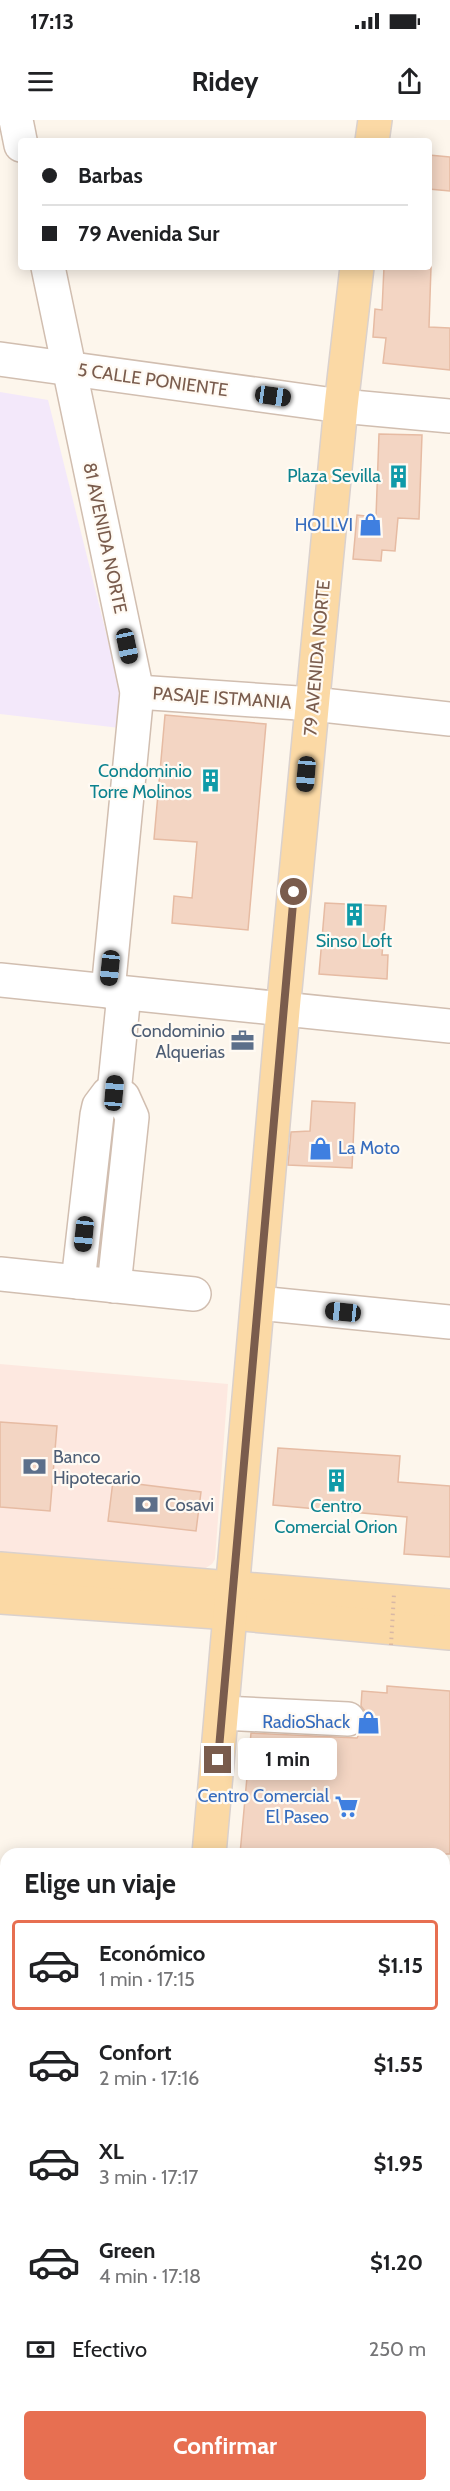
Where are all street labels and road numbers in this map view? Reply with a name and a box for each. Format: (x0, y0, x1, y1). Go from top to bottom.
street label: 5 CALLE PONIENTE (76, 359, 230, 401)
street label: 81 AVENIDA NORTE (78, 460, 132, 616)
street label: 79 AVENIDA NORTE (299, 579, 335, 737)
street label: PASAJE ISTMANIA (152, 682, 292, 714)

